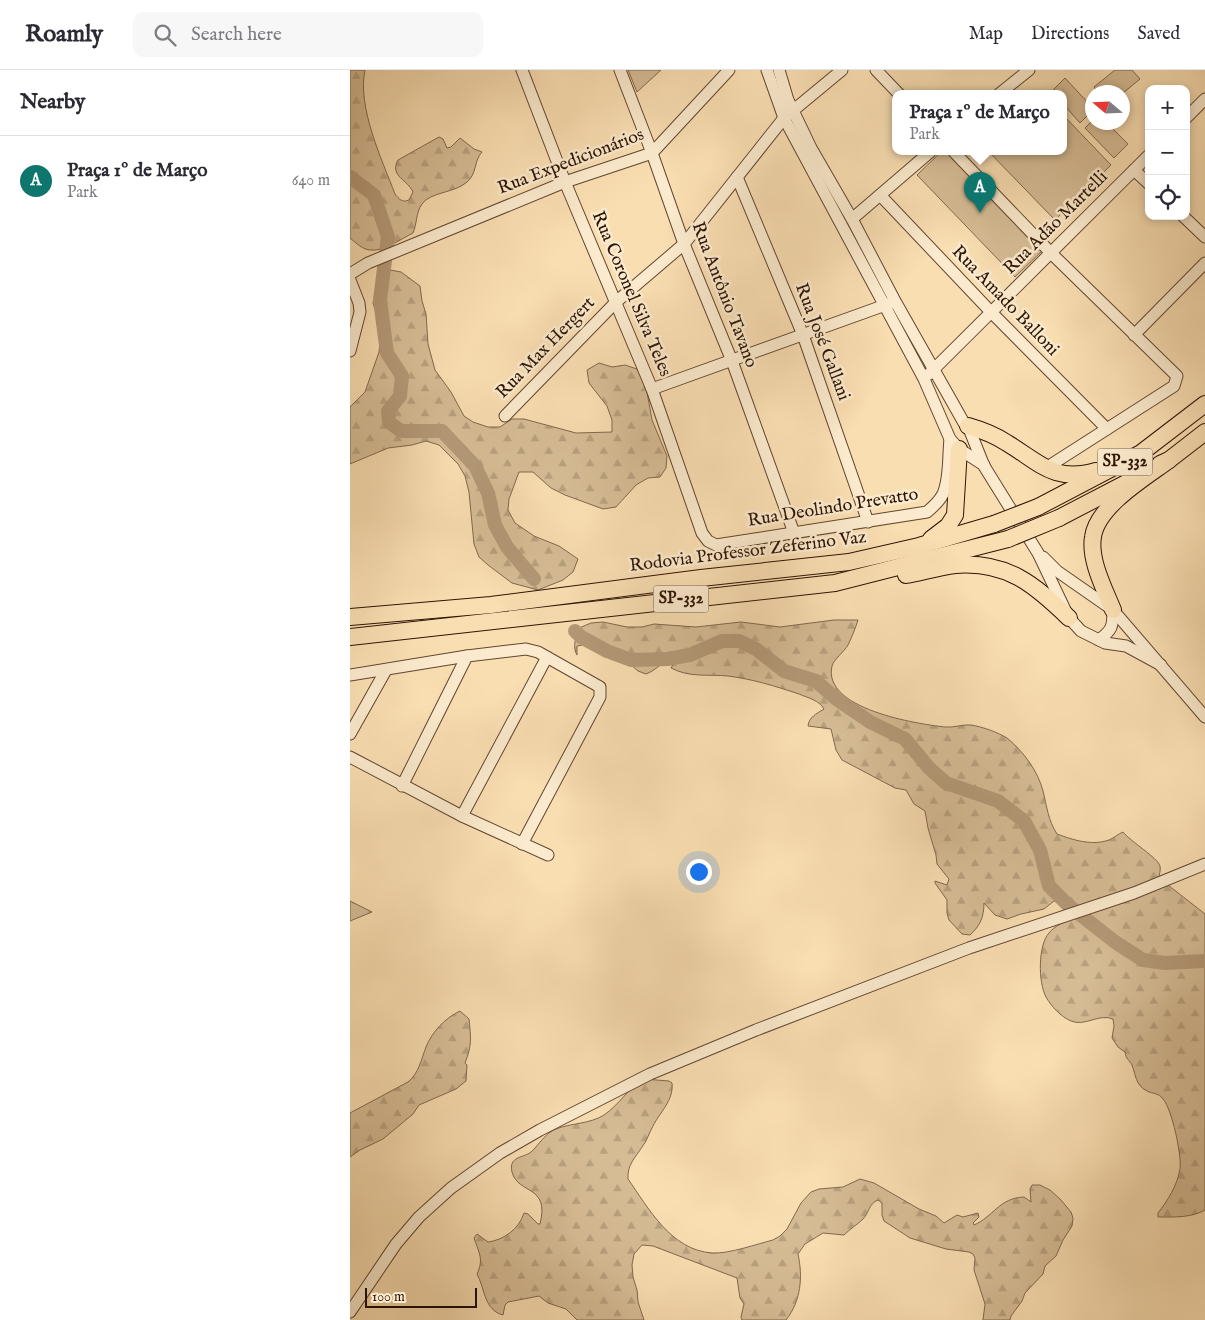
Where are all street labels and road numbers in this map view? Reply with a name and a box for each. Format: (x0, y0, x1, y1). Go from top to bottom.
street label: Rua Expedicionários (494, 123, 648, 201)
street label: Rua Adão Martelli (999, 166, 1113, 280)
street label: Rua Coronel Silva Teles (586, 208, 676, 380)
street label: Rua Antônio Tavano (686, 219, 763, 371)
street label: Rua Amado Balloni (946, 241, 1064, 361)
street label: Rua José Gallani (789, 280, 855, 404)
street label: Rua Max Hergert (492, 292, 600, 404)
road number: SP-332 (1098, 448, 1152, 476)
street label: Rua Deolindo Prevatto (746, 483, 920, 533)
street label: Rodovia Professor Zeferino Vaz (628, 526, 868, 578)
road number: SP-332 (654, 586, 708, 612)

